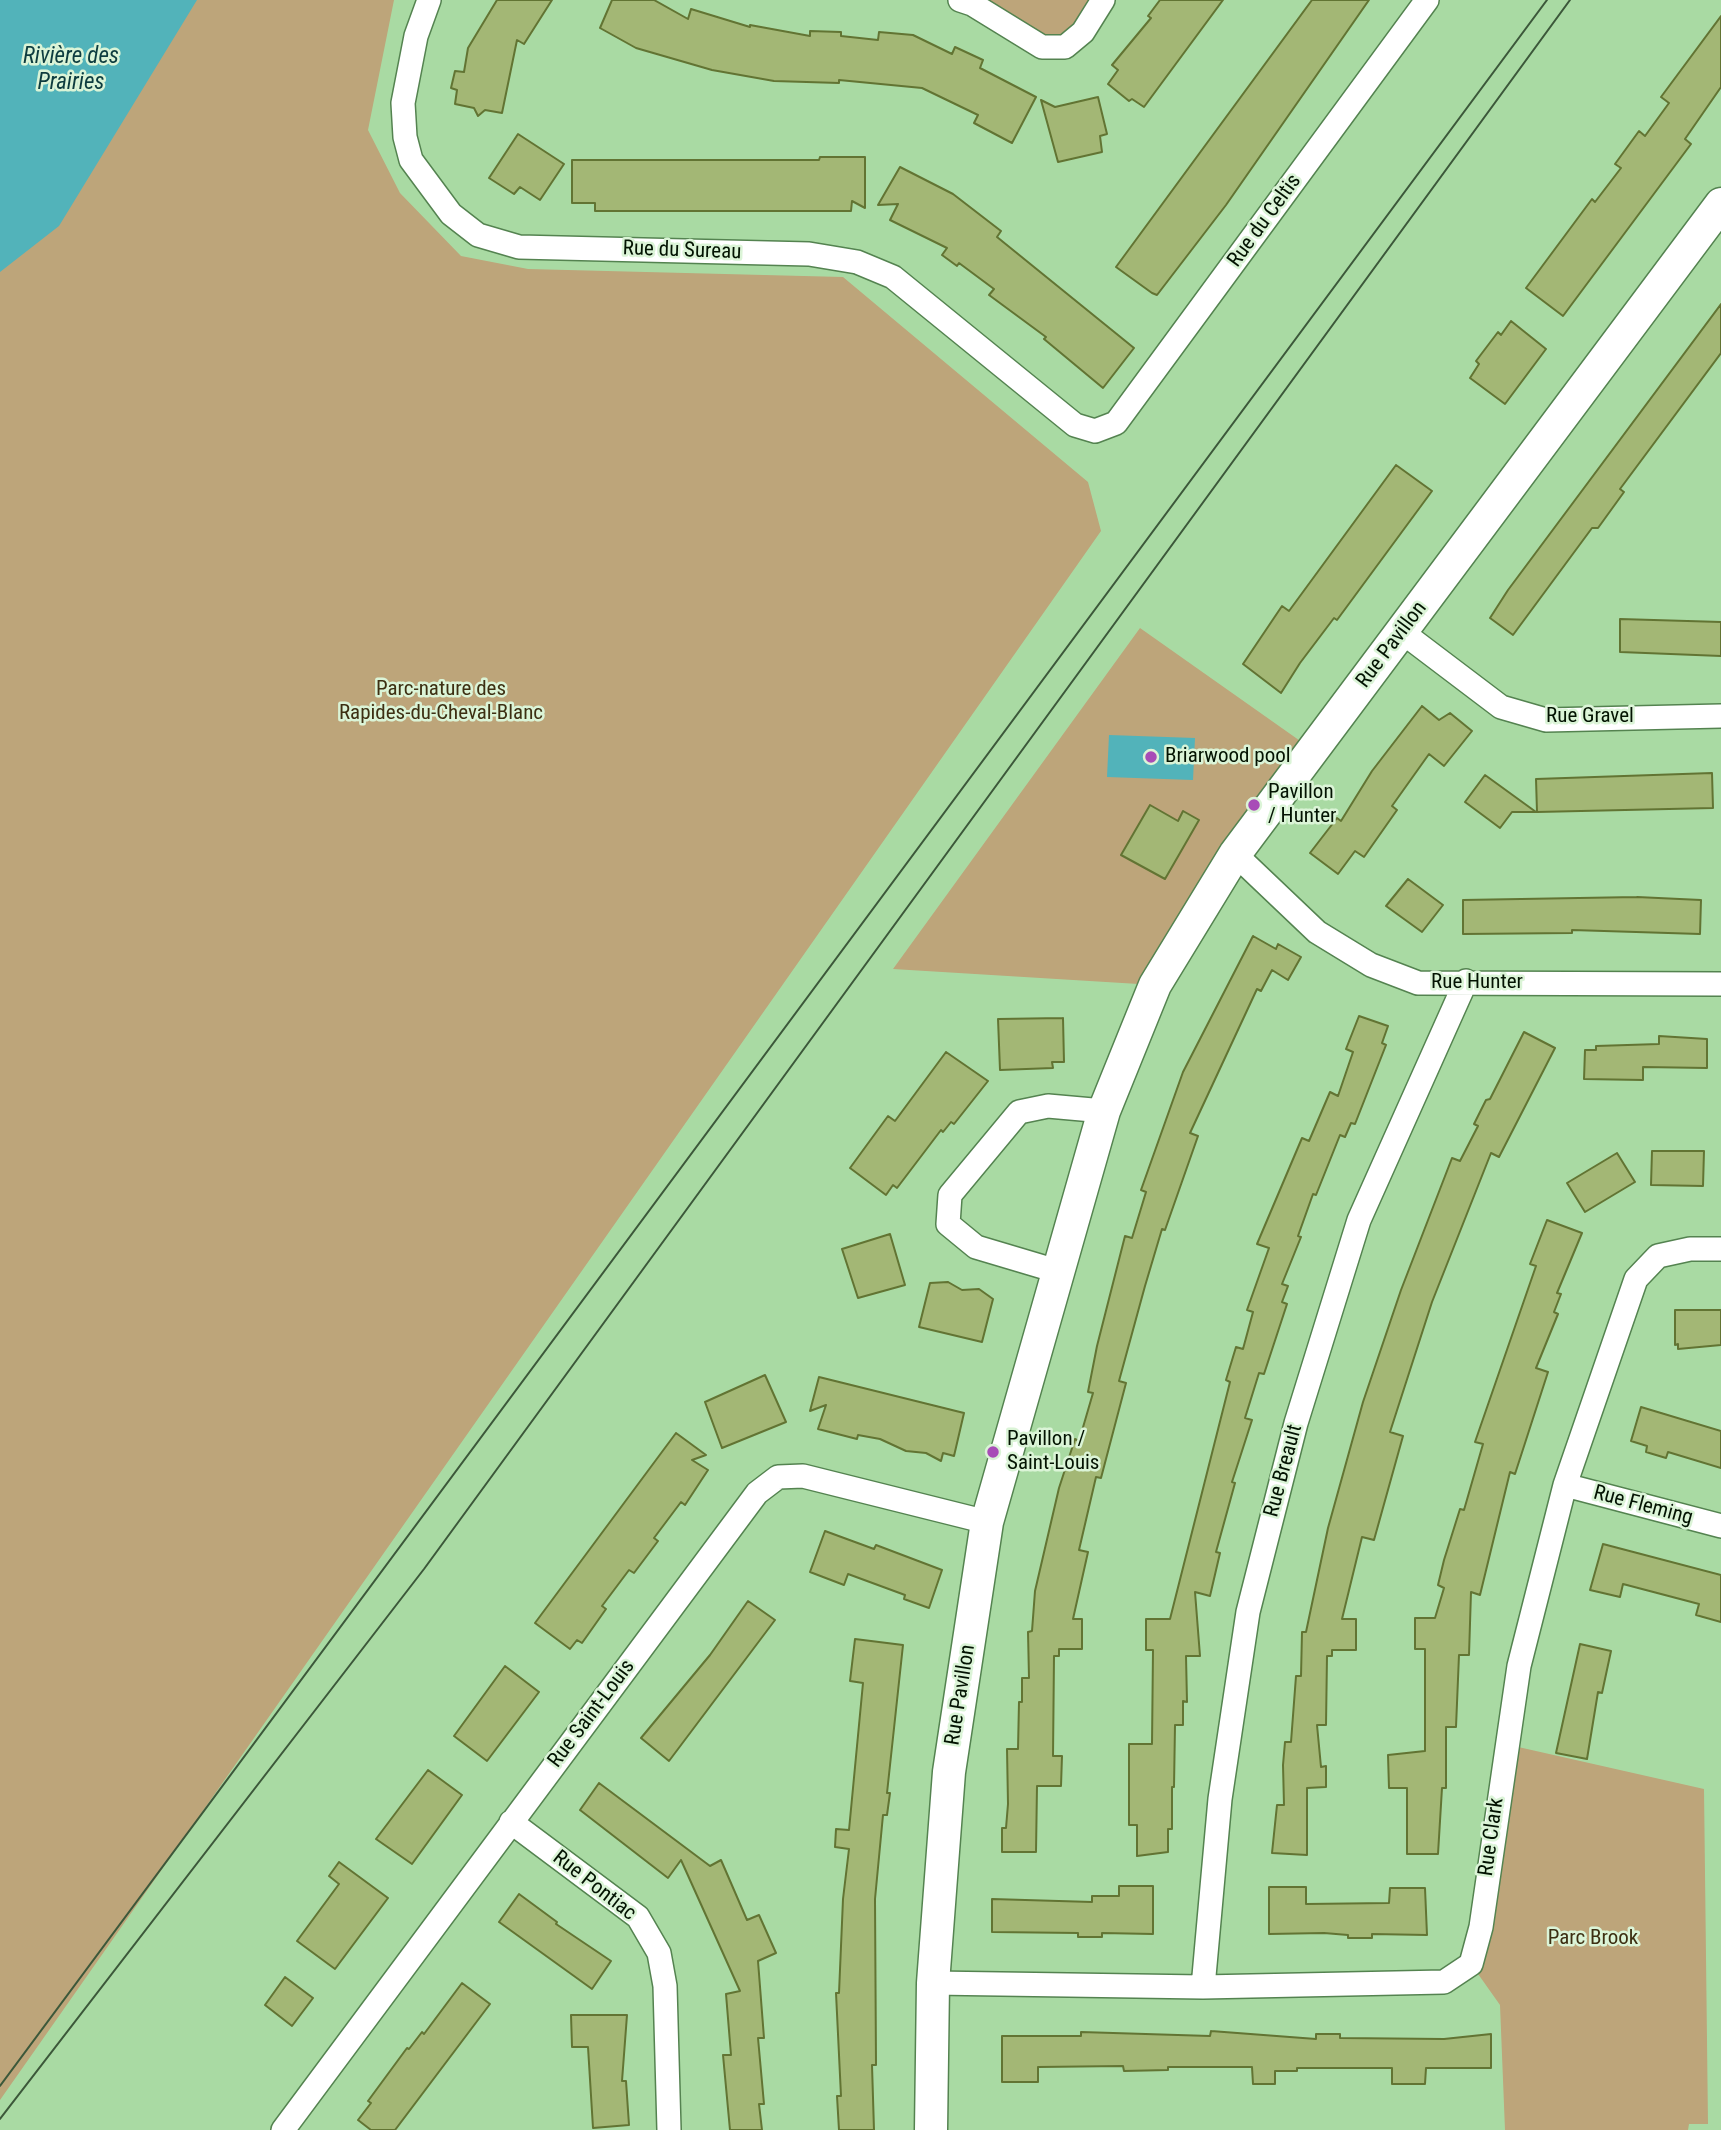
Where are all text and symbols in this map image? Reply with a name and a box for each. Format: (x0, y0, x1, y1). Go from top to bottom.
water label: Rivière des Prairies (23, 43, 119, 97)
street label: Rue du Celtis (1223, 170, 1307, 272)
street label: Rue du Sureau (622, 236, 742, 266)
street label: Rue Pavillon (1351, 597, 1433, 693)
park label: Parc-nature des Rapides-du-Cheval-Blanc (339, 677, 543, 727)
street label: Rue Gravel (1546, 704, 1634, 730)
place label: Briarwood pool (1165, 744, 1291, 770)
marker: Briarwood pool (1143, 749, 1159, 765)
place label: Pavillon / Hunter (1268, 780, 1336, 830)
marker: Pavillon / Hunter (1246, 797, 1262, 813)
street label: Rue Hunter (1431, 970, 1523, 996)
street label: Rue Breault (1260, 1422, 1308, 1520)
place label: Pavillon / Saint-Louis (1007, 1427, 1099, 1477)
marker: Pavillon / Saint-Louis (985, 1444, 1001, 1460)
street label: Rue Fleming (1591, 1481, 1695, 1531)
street label: Rue Pavillon (941, 1643, 981, 1747)
street label: Rue Saint-Louis (543, 1655, 641, 1773)
street label: Rue Clark (1474, 1796, 1510, 1878)
street label: Rue Pontiac (547, 1846, 641, 1926)
park label: Parc Brook (1548, 1926, 1638, 1952)

